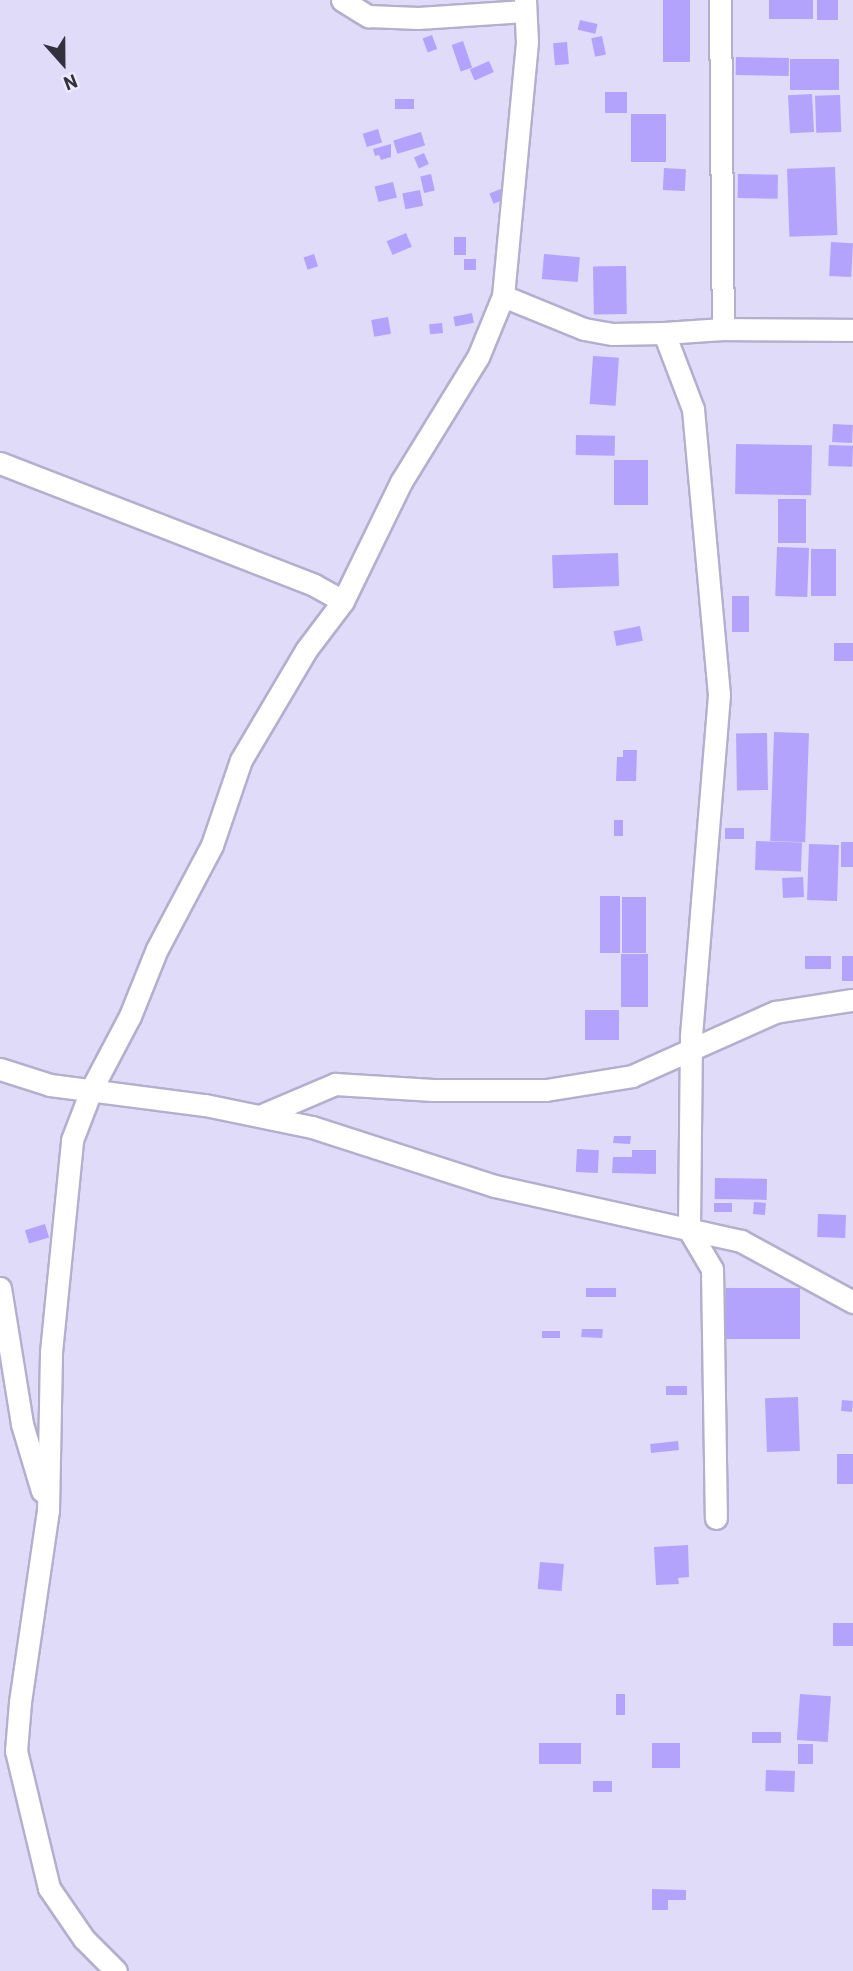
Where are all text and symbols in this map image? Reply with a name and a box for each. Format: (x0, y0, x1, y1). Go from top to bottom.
north arrow (28, 28, 98, 98)
text: N (61, 70, 81, 96)

